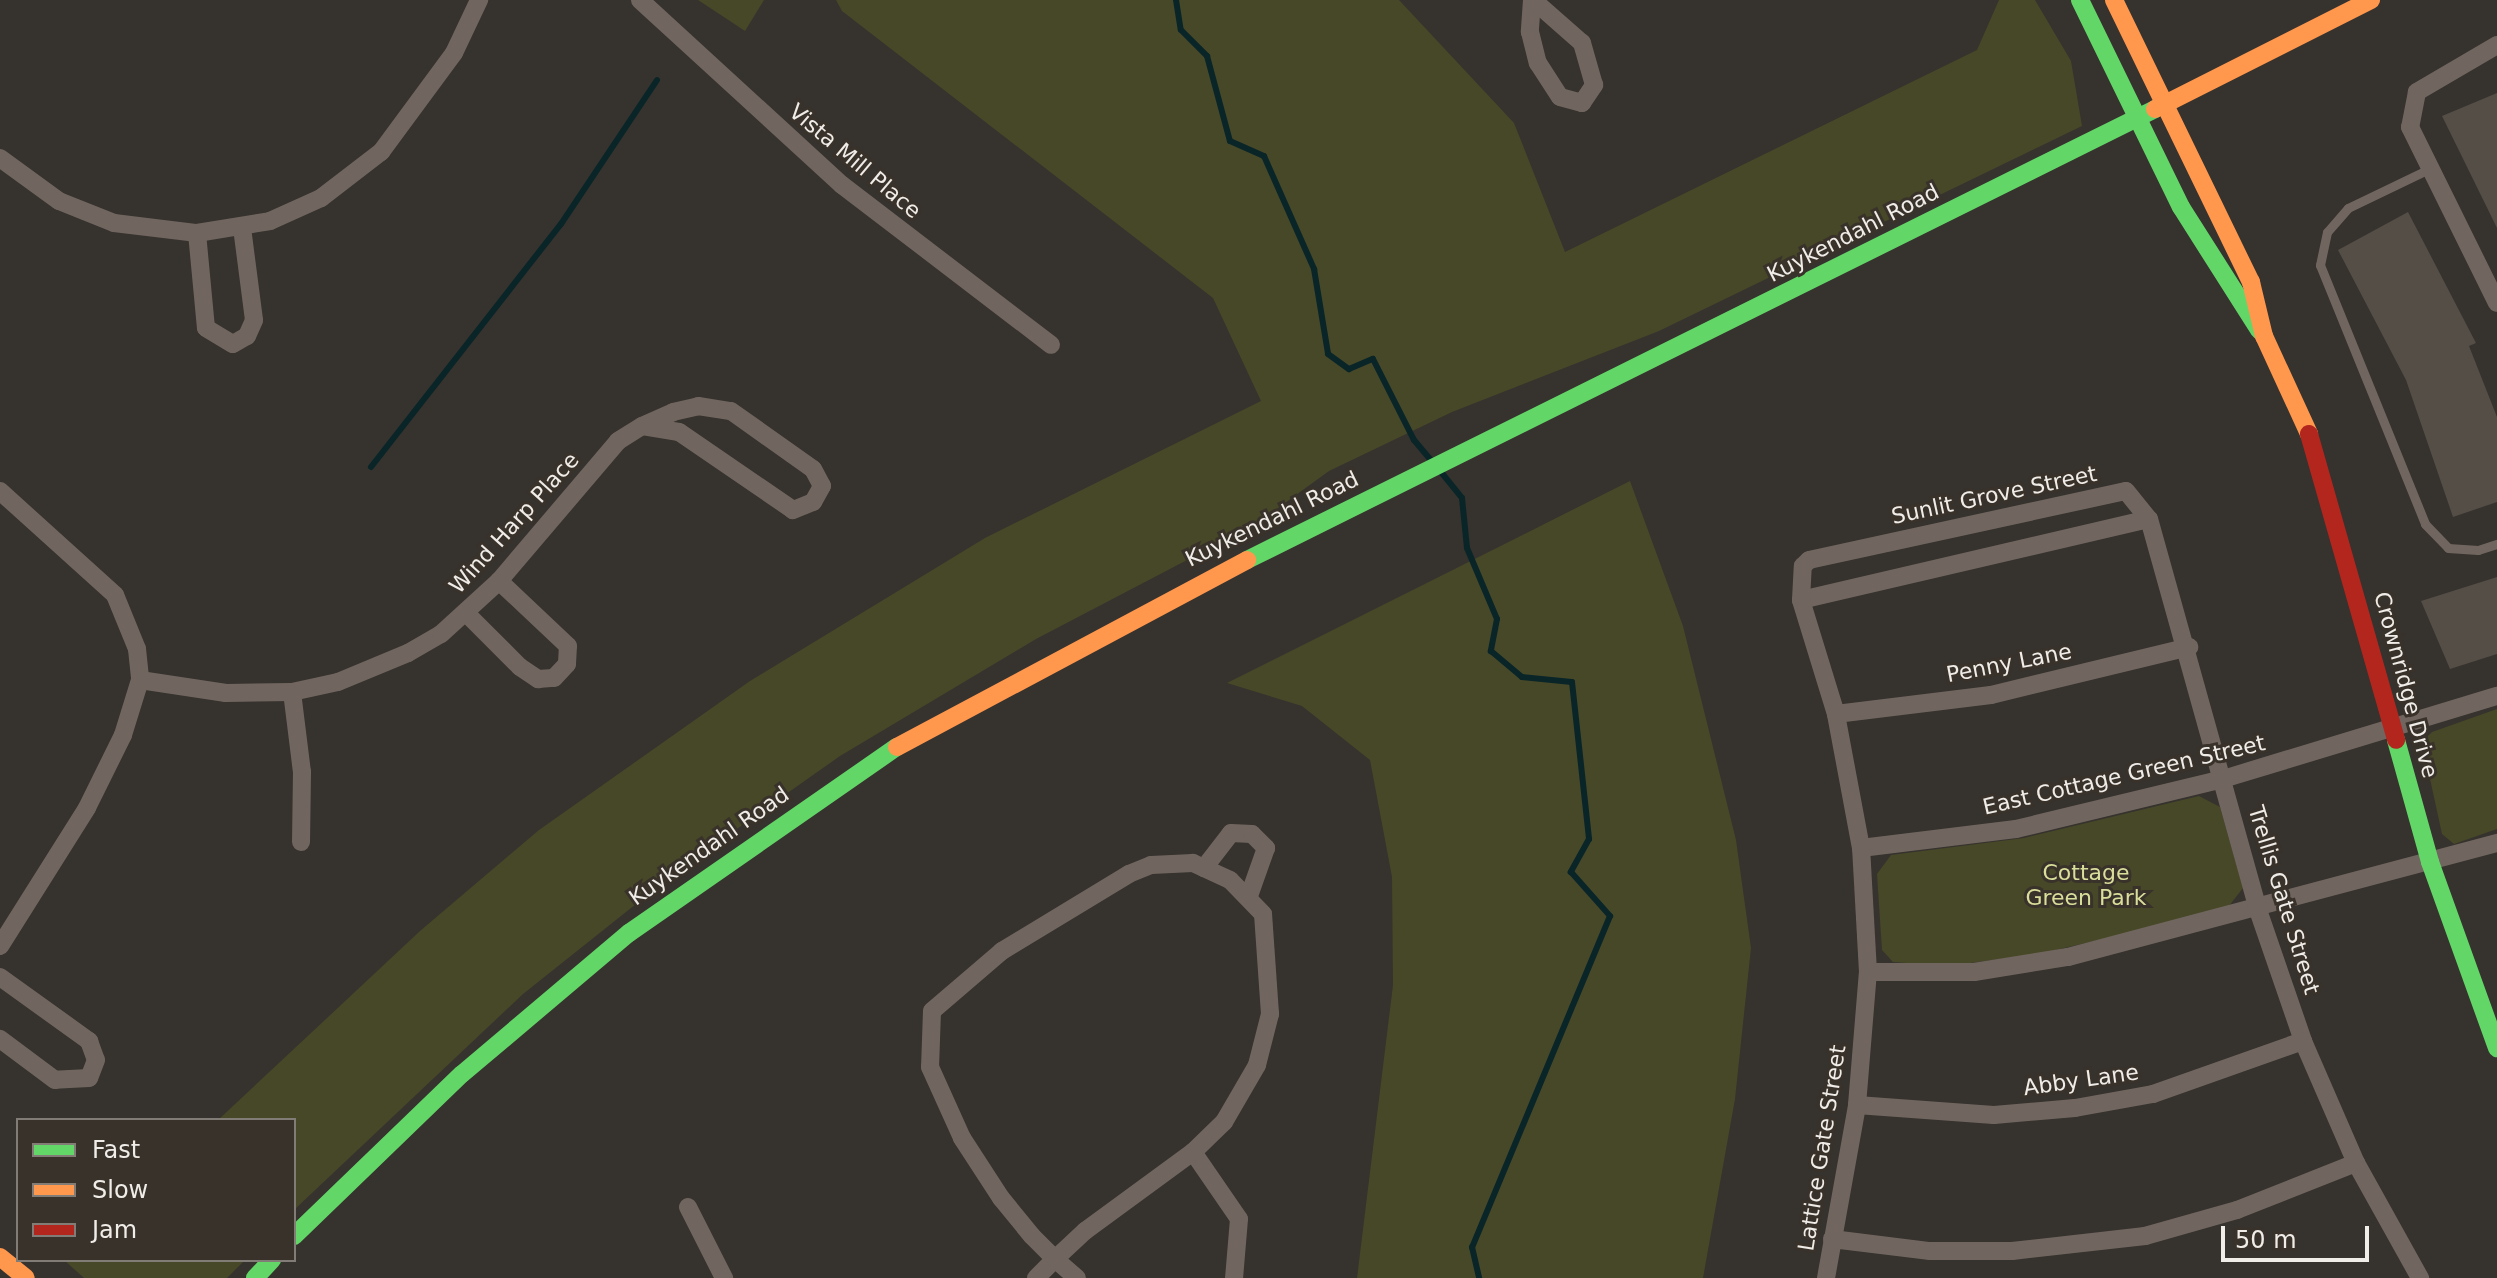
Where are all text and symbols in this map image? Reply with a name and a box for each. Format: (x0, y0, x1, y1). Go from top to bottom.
street label: Vista Mill Place (784, 98, 926, 224)
street label: Kuykendahl Road (1763, 178, 1943, 288)
street label: Wind Harp Place (444, 447, 584, 599)
street label: Sunlit Grove Street (1889, 460, 2099, 530)
street label: Kuykendahl Road (1181, 466, 1363, 572)
street label: Crownridge Drive (2368, 589, 2444, 781)
street label: Penny Lane (1944, 638, 2074, 688)
street label: East Cottage Green Street (1980, 730, 2268, 820)
street label: Kuykendahl Road (624, 781, 794, 911)
street label: Trellis Gate Street (2243, 803, 2325, 997)
park label: Cottage Green Park (2025, 859, 2147, 910)
street label: Lattice Gate Street (1793, 1043, 1851, 1253)
street label: Abby Lane (2022, 1059, 2140, 1101)
legend (16, 1118, 296, 1262)
text: Fast (92, 1136, 140, 1164)
text: Slow (92, 1176, 148, 1204)
scale bar (2225, 1210, 2373, 1260)
text: Jam (92, 1216, 137, 1244)
text: 50 m (2235, 1226, 2297, 1254)

